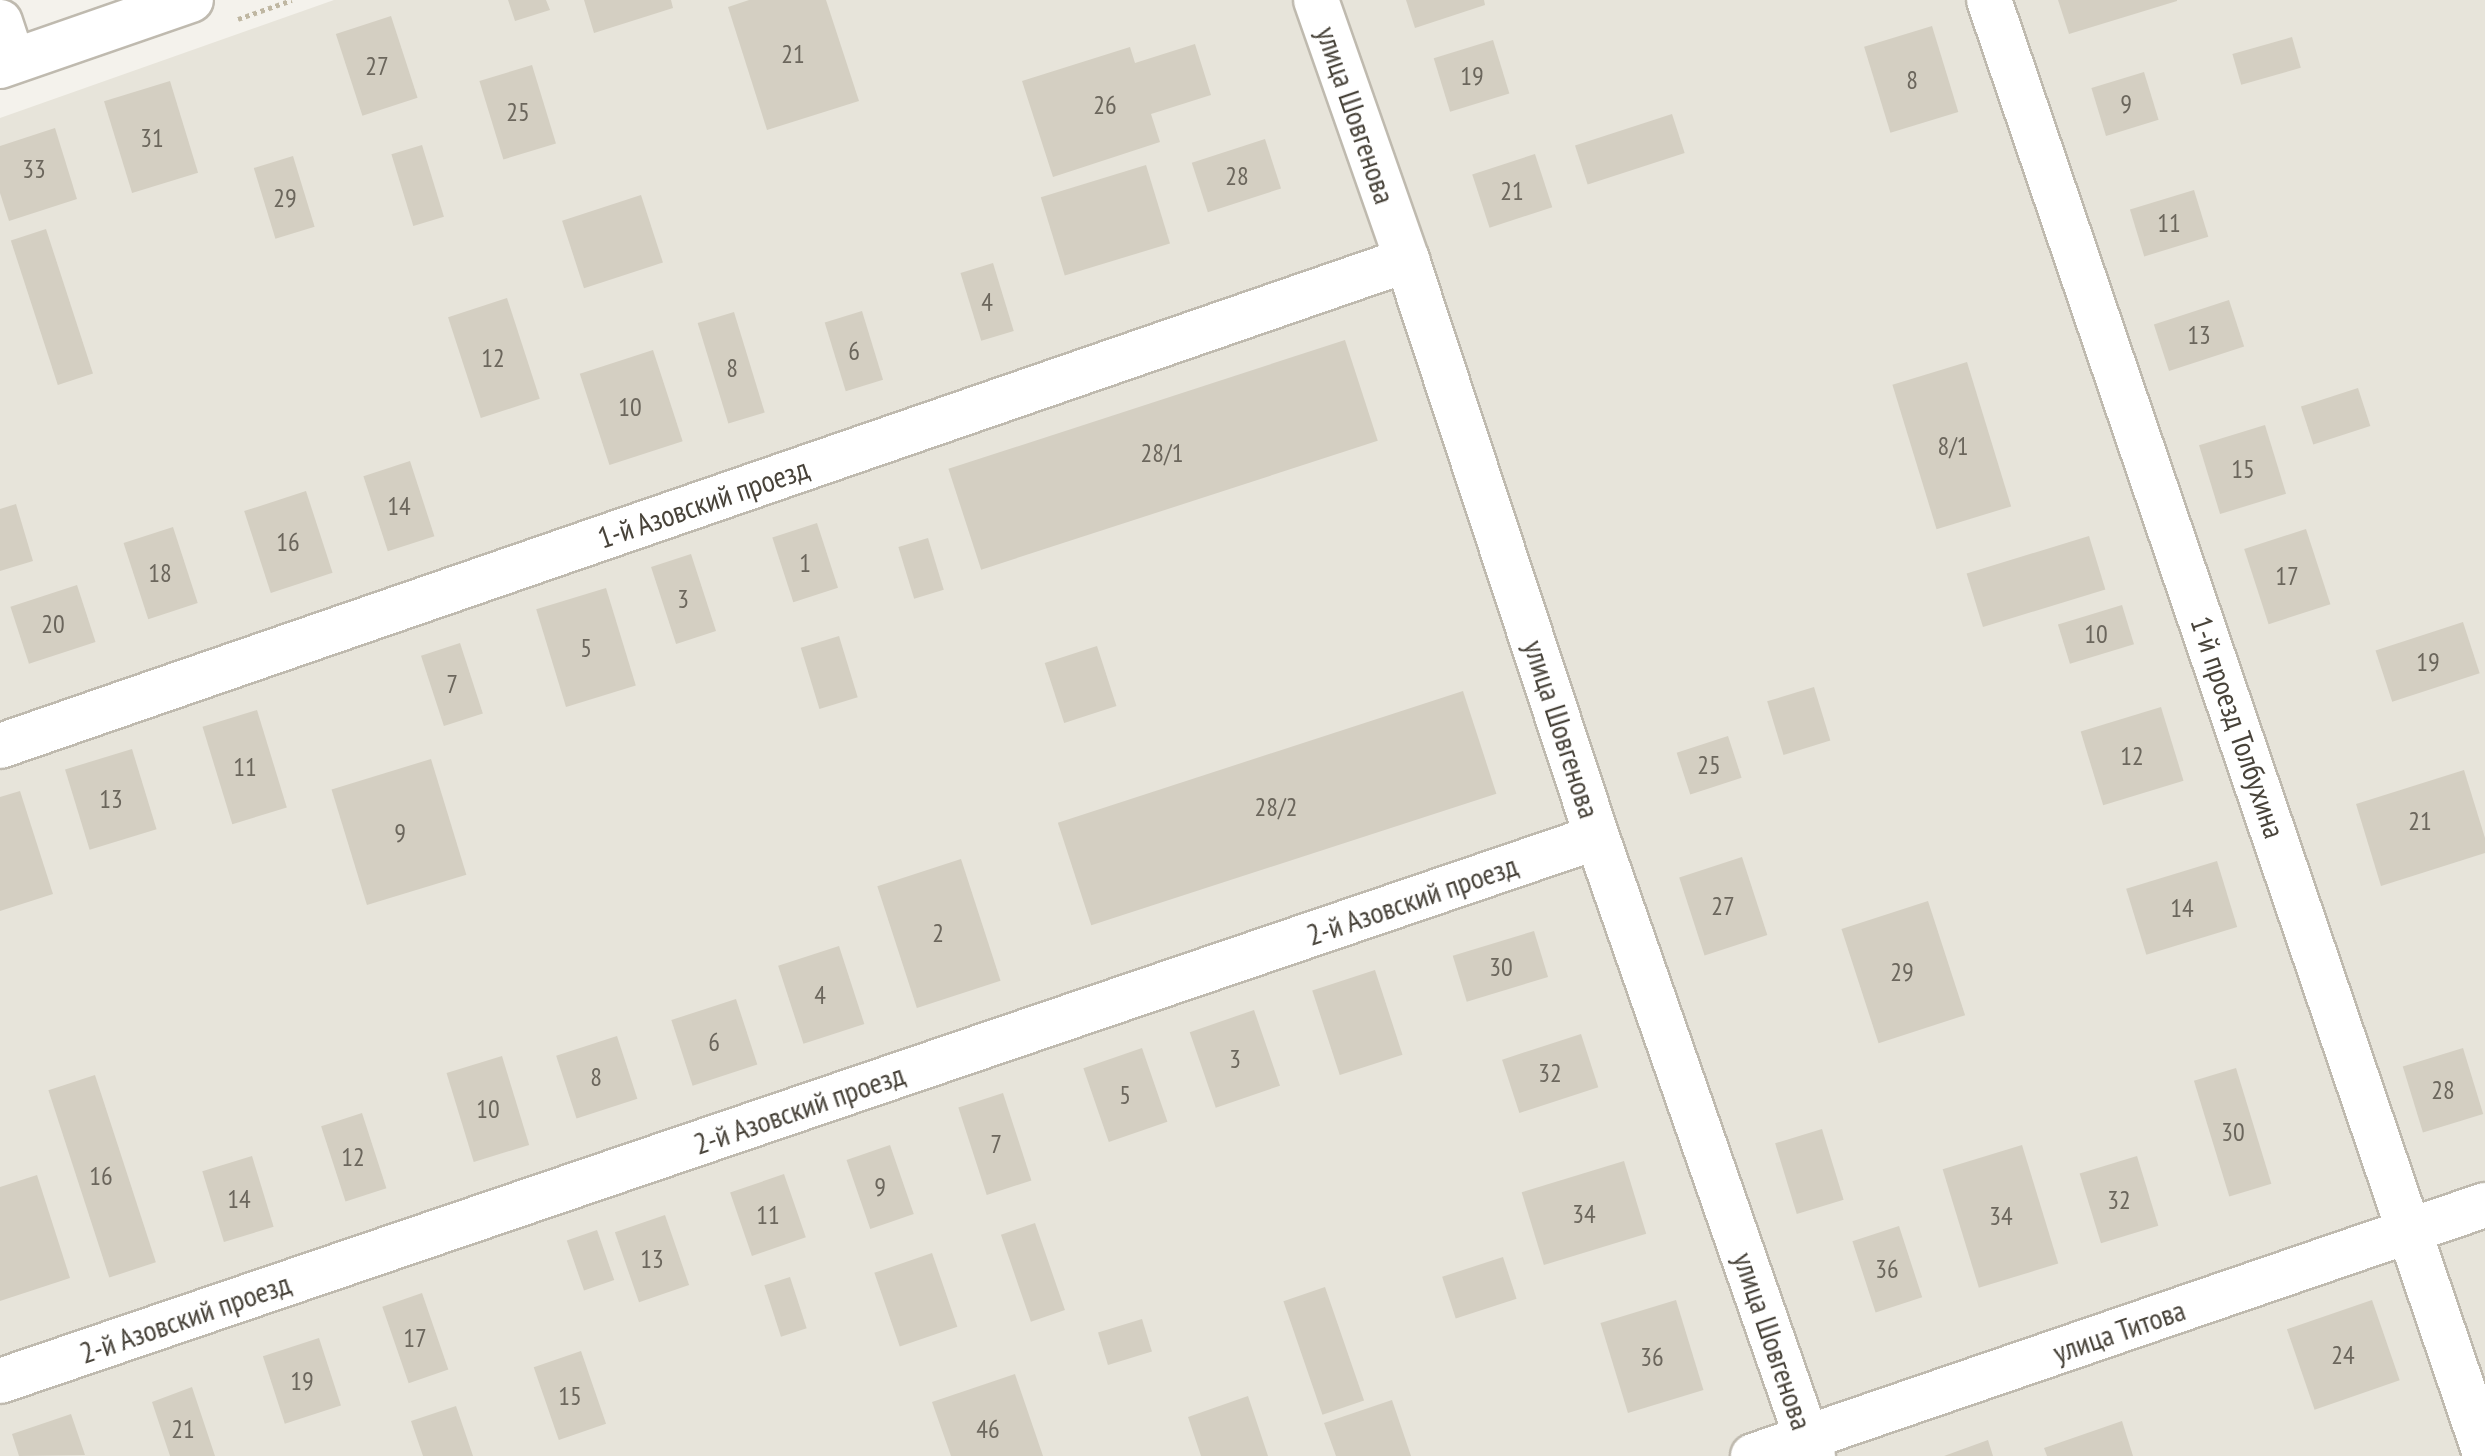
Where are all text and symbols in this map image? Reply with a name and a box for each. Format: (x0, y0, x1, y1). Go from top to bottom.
street label: улица Шовгенова (1309, 22, 1403, 208)
house number: 21 (781, 38, 805, 70)
house number: 27 (365, 50, 389, 82)
house number: 19 (1460, 60, 1484, 92)
house number: 8 (1906, 64, 1918, 96)
house number: 9 (2120, 88, 2132, 120)
house number: 26 (1093, 89, 1117, 121)
house number: 25 (506, 96, 530, 128)
house number: 31 (140, 122, 164, 154)
house number: 33 (22, 153, 46, 185)
house number: 28 (1225, 160, 1249, 192)
house number: 21 (1500, 175, 1524, 207)
house number: 29 (273, 182, 297, 214)
house number: 11 (2157, 207, 2181, 239)
house number: 4 (981, 286, 993, 318)
house number: 13 (2187, 319, 2211, 351)
house number: 6 (848, 335, 860, 367)
house number: 12 (481, 342, 505, 374)
house number: 8 (726, 352, 738, 384)
house number: 10 (618, 391, 642, 423)
house number: 8/1 (1937, 430, 1969, 462)
house number: 28/1 (1141, 437, 1183, 469)
street label: 1-й Азовский проезд (592, 450, 814, 556)
house number: 15 (2231, 453, 2255, 485)
house number: 14 (387, 490, 411, 522)
house number: 16 (276, 526, 300, 558)
house number: 1 (799, 547, 811, 579)
house number: 18 (148, 557, 172, 589)
house number: 17 (2275, 560, 2299, 592)
house number: 3 (677, 583, 689, 615)
house number: 20 (41, 608, 65, 640)
street label: 1-й проезд Толбухина (2183, 611, 2293, 843)
house number: 10 (2084, 618, 2108, 650)
house number: 5 (580, 632, 592, 664)
street label: улица Шовгенова (1516, 636, 1608, 822)
house number: 19 (2416, 646, 2440, 678)
house number: 7 (446, 668, 458, 700)
house number: 12 (2120, 740, 2144, 772)
house number: 25 (1697, 749, 1721, 781)
house number: 11 (233, 751, 257, 783)
house number: 13 (99, 783, 123, 815)
house number: 28/2 (1255, 791, 1297, 823)
house number: 21 (2408, 805, 2432, 837)
house number: 9 (394, 817, 406, 849)
street label: 2-й Азовский проезд (1301, 847, 1523, 953)
house number: 27 (1711, 890, 1735, 922)
house number: 14 (2170, 892, 2194, 924)
house number: 2 (932, 917, 944, 949)
house number: 30 (1489, 951, 1513, 983)
house number: 29 (1890, 956, 1914, 988)
house number: 4 (814, 979, 826, 1011)
house number: 6 (708, 1026, 720, 1058)
house number: 3 (1229, 1043, 1241, 1075)
street label: 2-й Азовский проезд (688, 1056, 910, 1162)
house number: 32 (1538, 1057, 1562, 1089)
house number: 8 (590, 1061, 602, 1093)
house number: 28 (2431, 1074, 2455, 1106)
house number: 5 (1119, 1079, 1131, 1111)
house number: 10 (476, 1093, 500, 1125)
house number: 30 (2221, 1116, 2245, 1148)
house number: 7 (990, 1128, 1002, 1160)
house number: 12 (341, 1141, 365, 1173)
house number: 16 (89, 1160, 113, 1192)
house number: 9 (874, 1171, 886, 1203)
house number: 14 (227, 1183, 251, 1215)
house number: 32 (2107, 1184, 2131, 1216)
house number: 34 (1572, 1198, 1596, 1230)
house number: 11 (756, 1199, 780, 1231)
house number: 34 (1989, 1200, 2013, 1232)
house number: 13 (640, 1243, 664, 1275)
street label: улица Шовгенова (1726, 1248, 1820, 1434)
house number: 36 (1875, 1253, 1899, 1285)
street label: 2-й Азовский проезд (74, 1265, 296, 1371)
street label: улица Титова (2048, 1292, 2190, 1370)
house number: 17 (403, 1322, 427, 1354)
house number: 24 (2331, 1339, 2355, 1371)
house number: 36 (1640, 1341, 1664, 1373)
house number: 19 (290, 1365, 314, 1397)
house number: 15 (558, 1380, 582, 1412)
house number: 21 (171, 1413, 195, 1445)
house number: 46 (976, 1413, 1000, 1445)

